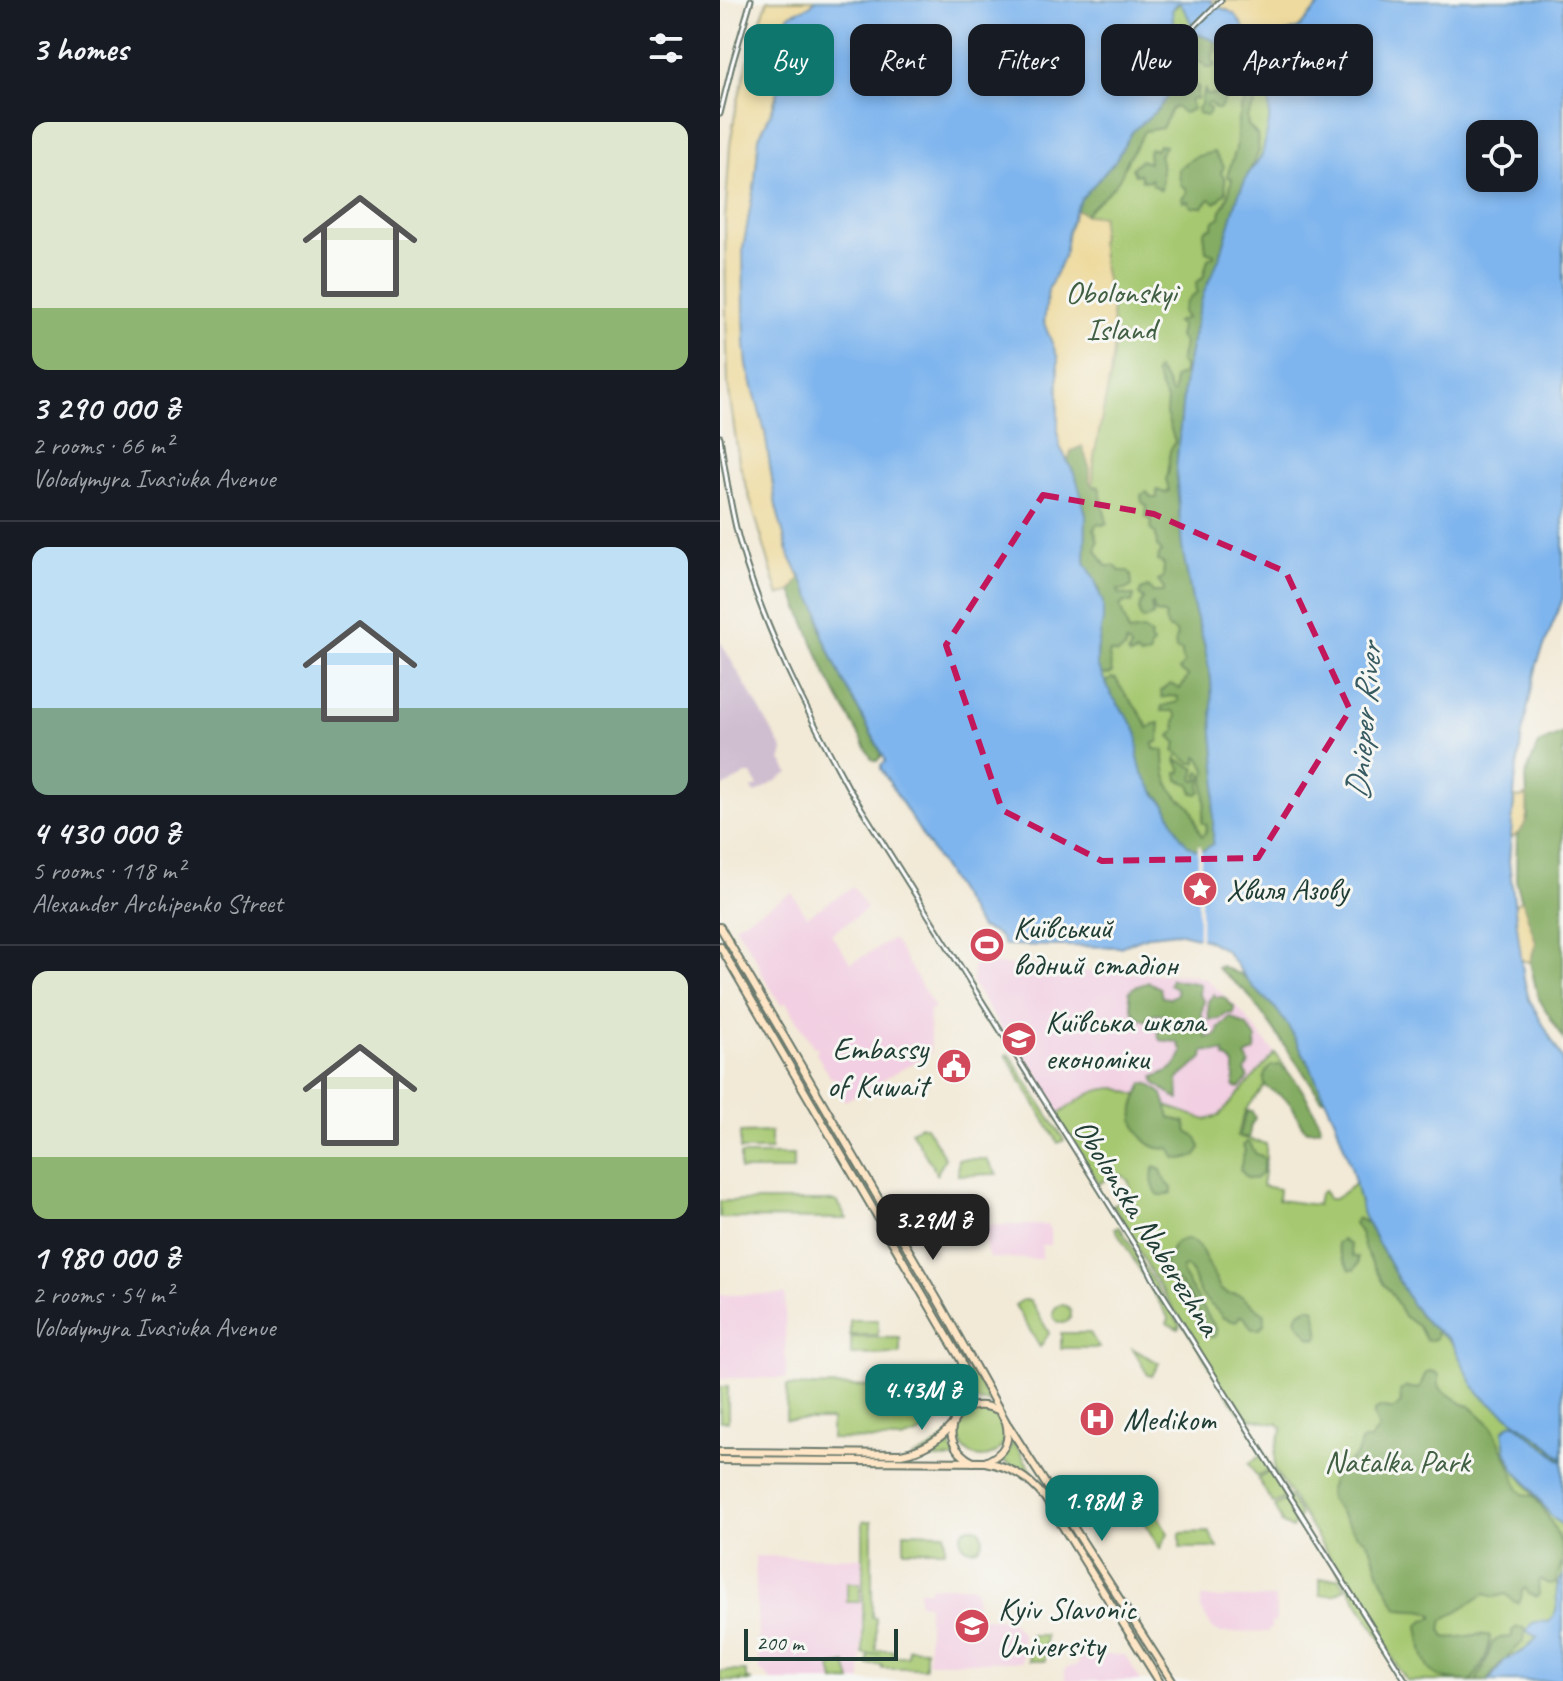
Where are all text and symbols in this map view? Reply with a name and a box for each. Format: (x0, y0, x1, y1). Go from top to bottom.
chip: Buy (744, 24, 834, 96)
chip: Rent (850, 24, 952, 96)
chip: Filters (968, 24, 1085, 96)
chip: New (1101, 24, 1198, 96)
chip: Apartment (1214, 24, 1373, 96)
icon: filters (644, 26, 688, 70)
text: 3 homes (32, 27, 128, 70)
map controls (1466, 120, 1538, 192)
button: locate (1466, 120, 1538, 192)
icon: home (288, 174, 432, 318)
park label: Obolonskyi Island (1065, 272, 1181, 350)
text: 3 290 000 ₴ (32, 386, 179, 429)
text: 2 rooms · 66 m² (32, 429, 173, 462)
text: Volodymyra Ivasiuka Avenue (32, 462, 275, 495)
icon: home (288, 599, 432, 743)
water label: Dnieper River (1335, 638, 1392, 802)
text: 4 430 000 ₴ (32, 811, 179, 854)
text: 5 rooms · 118 m² (32, 854, 184, 887)
place label: Хвиля Азову (1226, 869, 1351, 910)
place icon: Хвиля Азову (1181, 870, 1219, 908)
text: Alexander Archipenko Street (32, 887, 283, 920)
place label: Київський водний стадіон (1013, 907, 1179, 985)
sports icon: Київський водний стадіон (968, 926, 1006, 964)
place label: Київська школа економіки (1045, 1001, 1208, 1079)
school or university icon: Київська школа економіки (1000, 1020, 1038, 1058)
icon: home (288, 1023, 432, 1167)
place label: Embassy of Kuwait (827, 1028, 932, 1106)
public building icon: Embassy of Kuwait (935, 1047, 973, 1085)
street label: Obolonska Naberezhna (1064, 1111, 1231, 1345)
pin: 3.29M ₴ (859, 1194, 1007, 1262)
text: 3.29M ₴ (894, 1203, 972, 1236)
text: 1 980 000 ₴ (32, 1235, 179, 1278)
text: 2 rooms · 54 m² (32, 1278, 173, 1311)
text: Volodymyra Ivasiuka Avenue (32, 1311, 275, 1344)
pin: 4.43M ₴ (848, 1364, 996, 1432)
text: 4.43M ₴ (883, 1373, 961, 1406)
place label: Medikom (1123, 1399, 1217, 1440)
hospital icon: Medikom (1078, 1400, 1116, 1438)
park label: Natalka Park (1324, 1441, 1472, 1482)
pin: 1.98M ₴ (1028, 1475, 1176, 1543)
text: 1.98M ₴ (1063, 1484, 1141, 1517)
place label: Kyiv Slavonic University (998, 1588, 1137, 1666)
school or university icon: Kyiv Slavonic University (953, 1607, 991, 1645)
scale bar (744, 1625, 898, 1661)
text: 200 m (756, 1629, 803, 1657)

